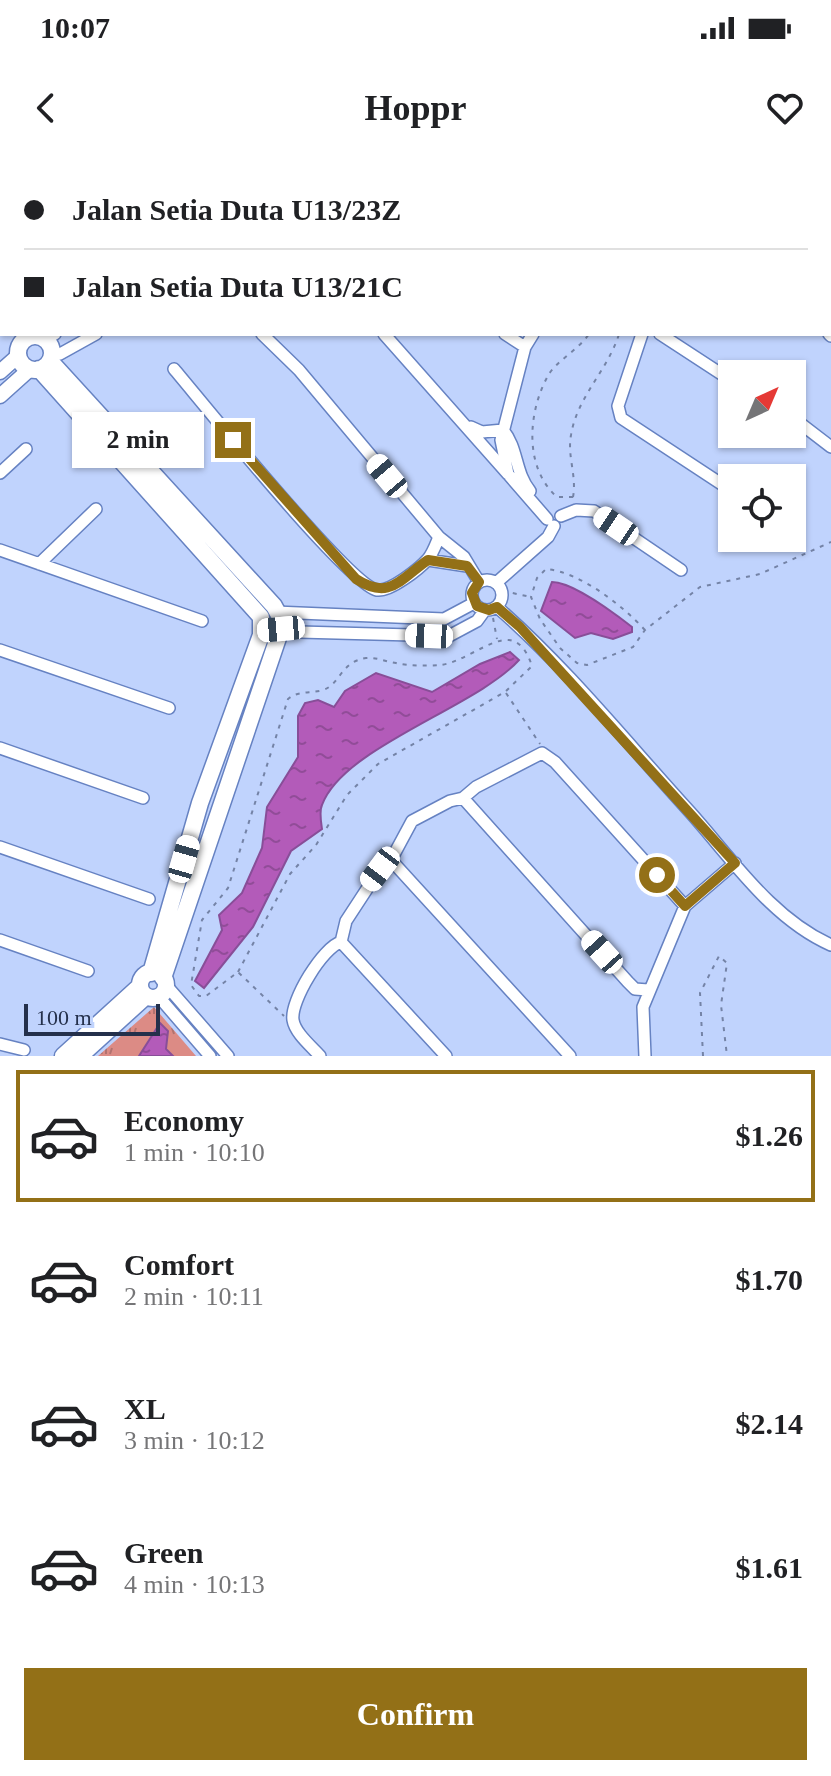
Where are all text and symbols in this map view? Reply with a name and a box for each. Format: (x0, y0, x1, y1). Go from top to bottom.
text: 10:07 (40, 11, 110, 44)
icon: back (24, 86, 68, 130)
icon: heart (763, 86, 807, 130)
text: Hoppr (364, 88, 467, 128)
text: Jalan Setia Duta U13/23Z (72, 193, 401, 226)
text: Jalan Setia Duta U13/21C (72, 270, 403, 303)
north arrow (718, 360, 806, 448)
map controls (718, 360, 806, 552)
callout: 2 min (73, 412, 205, 468)
route end (215, 422, 251, 458)
text: 2 min (107, 425, 169, 454)
car (362, 450, 412, 502)
button: locate (718, 464, 806, 552)
car (589, 503, 643, 549)
car (256, 615, 306, 643)
car (405, 623, 453, 649)
car (166, 833, 202, 885)
car (356, 843, 404, 895)
route start (639, 857, 675, 893)
car (577, 926, 627, 978)
scale bar (24, 1000, 160, 1036)
text: 100 m (36, 1005, 92, 1030)
icon: car (28, 1100, 100, 1172)
text: Economy (124, 1104, 244, 1137)
text: $1.26 (736, 1119, 803, 1152)
text: 1 min · 10:10 (124, 1138, 265, 1167)
icon: car (28, 1244, 100, 1316)
text: Comfort (124, 1248, 234, 1281)
text: $1.70 (736, 1263, 803, 1296)
text: 2 min · 10:11 (124, 1282, 264, 1311)
icon: car (28, 1388, 100, 1460)
text: XL (124, 1392, 166, 1425)
text: $2.14 (736, 1407, 803, 1440)
text: 3 min · 10:12 (124, 1426, 265, 1455)
icon: car (28, 1532, 100, 1604)
text: Green (124, 1536, 203, 1569)
text: $1.61 (736, 1551, 803, 1584)
text: 4 min · 10:13 (124, 1570, 265, 1599)
button: Confirm (24, 1668, 807, 1760)

